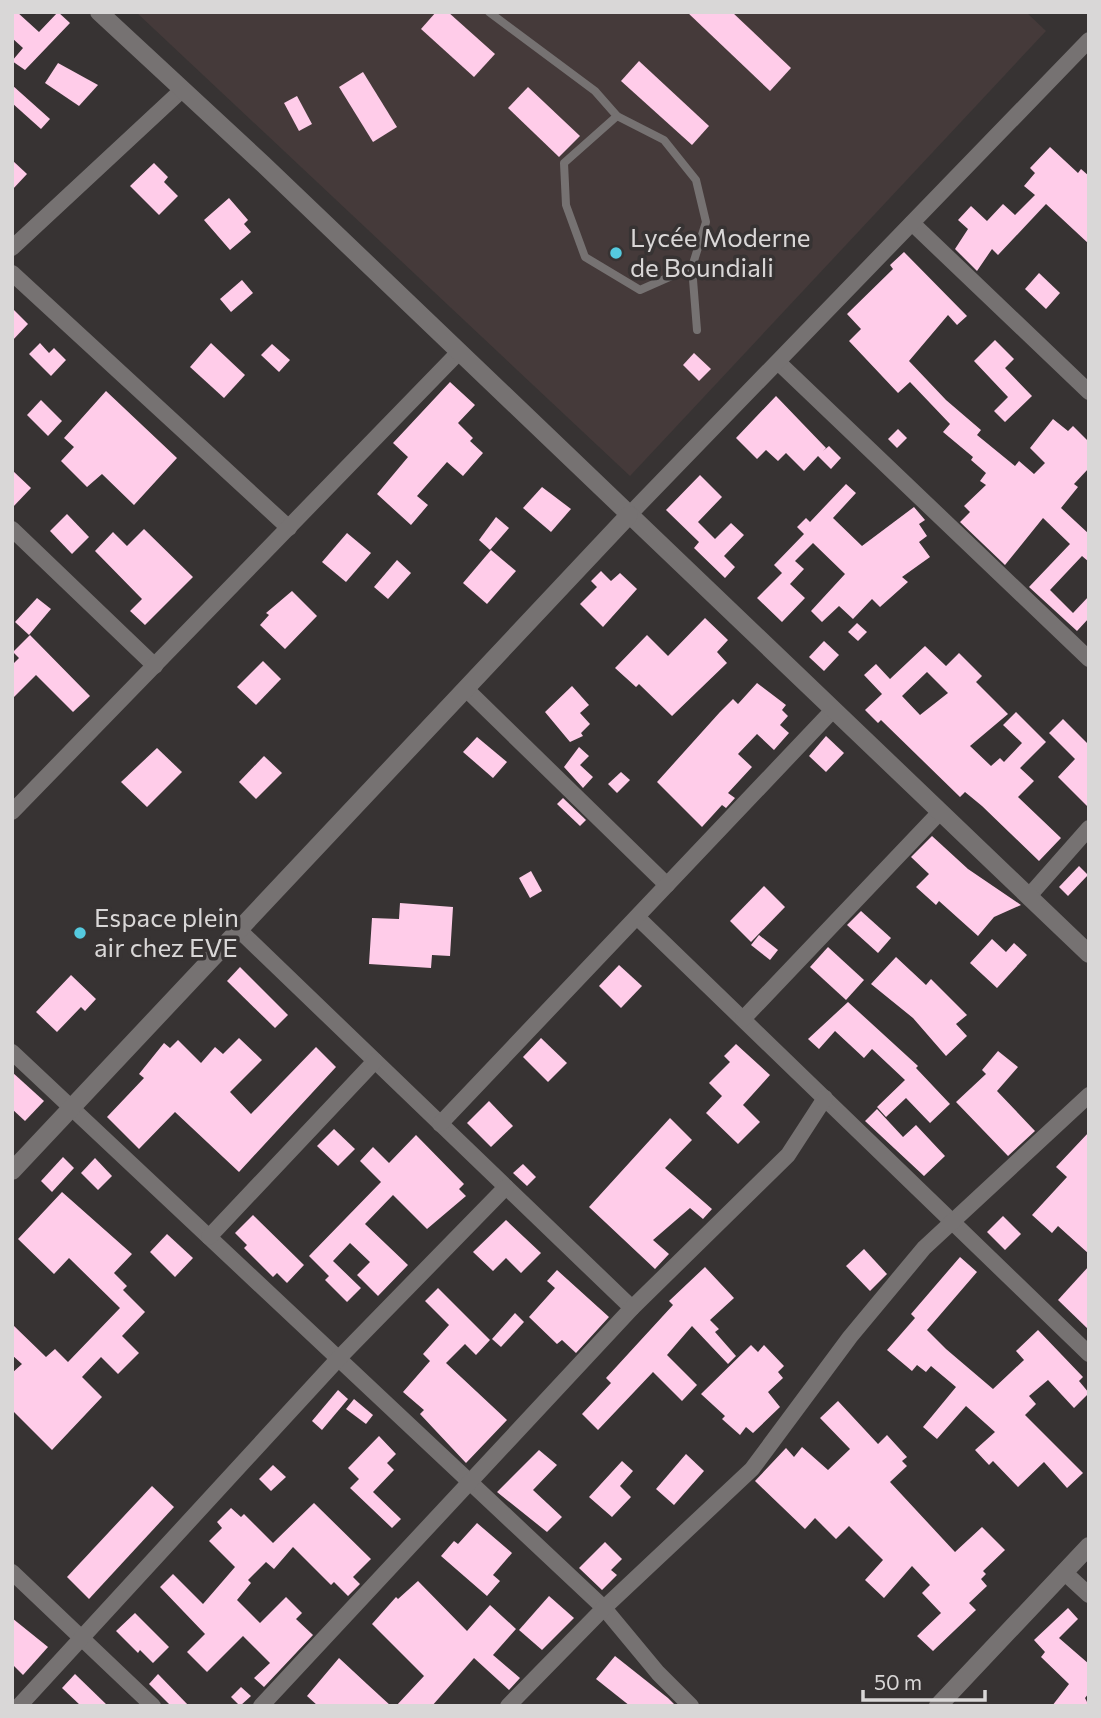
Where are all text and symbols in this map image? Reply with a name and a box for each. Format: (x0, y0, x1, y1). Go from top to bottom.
place label: Lycée Moderne de Boundiali (630, 221, 811, 282)
marker: Lycée Moderne de Boundiali (608, 245, 624, 261)
place label: Espace plein air chez EVE (94, 901, 239, 962)
marker: Espace plein air chez EVE (72, 925, 88, 941)
scale bar (863, 1658, 986, 1702)
text: 50 m (874, 1669, 922, 1694)

